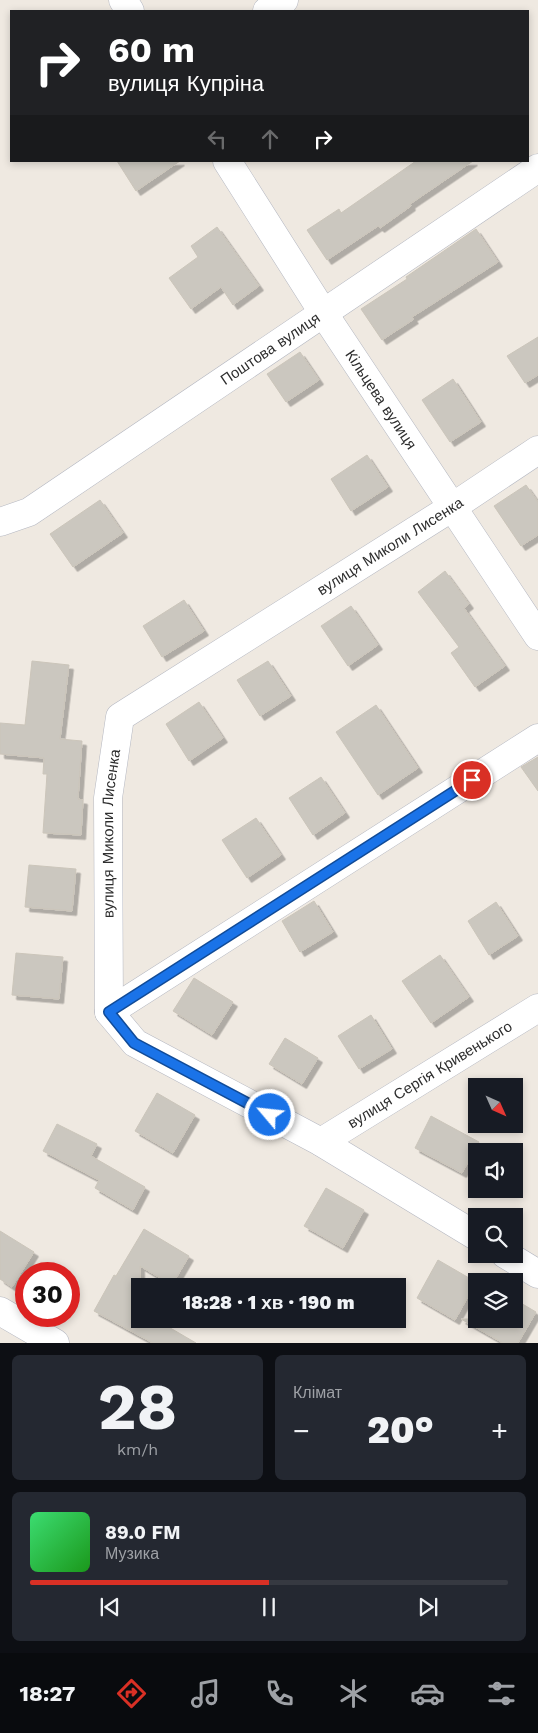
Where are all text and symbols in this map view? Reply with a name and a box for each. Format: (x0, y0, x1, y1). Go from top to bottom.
text: 60 m (108, 29, 195, 71)
icon: right (25, 30, 90, 95)
text: вулиця Купріна (108, 71, 264, 96)
icon: left (203, 125, 231, 153)
icon: ahead (256, 125, 284, 153)
icon: right (309, 125, 337, 153)
street label: Поштова вулиця (217, 309, 324, 389)
street label: Кільцева вулиця (341, 347, 420, 453)
street label: вулиця Миколи Лисенка (314, 493, 467, 599)
street label: вулиця Миколи Лисенка (99, 747, 124, 918)
pin (451, 759, 493, 801)
icon: arrive (458, 766, 486, 794)
street label: вулиця Сергія Кривенького (344, 1017, 515, 1132)
north arrow (468, 1078, 522, 1132)
map controls (468, 1078, 523, 1328)
position arrow (243, 1088, 295, 1140)
button: sound (468, 1143, 523, 1198)
button: search (468, 1208, 523, 1263)
speed limit sign: 30 (15, 1262, 80, 1327)
button: layers (468, 1273, 523, 1328)
text: 18:28 · 1 хв · 190 m (182, 1291, 355, 1314)
text: 28 (98, 1369, 177, 1445)
text: Клімат (293, 1383, 342, 1402)
text: 20° (367, 1408, 434, 1452)
text: − (293, 1414, 310, 1447)
text: + (491, 1414, 508, 1447)
text: km/h (117, 1440, 158, 1459)
text: 89.0 FM (105, 1521, 180, 1544)
text: Музика (105, 1544, 159, 1563)
icon: previous (96, 1593, 124, 1621)
icon: pause (255, 1593, 283, 1621)
icon: next (414, 1593, 442, 1621)
icon: directions (114, 1676, 149, 1711)
icon: music (188, 1676, 223, 1711)
icon: phone (262, 1676, 297, 1711)
icon: climate (336, 1676, 371, 1711)
icon: car (410, 1676, 445, 1711)
icon: filters (484, 1676, 519, 1711)
text: 18:27 (19, 1681, 75, 1706)

